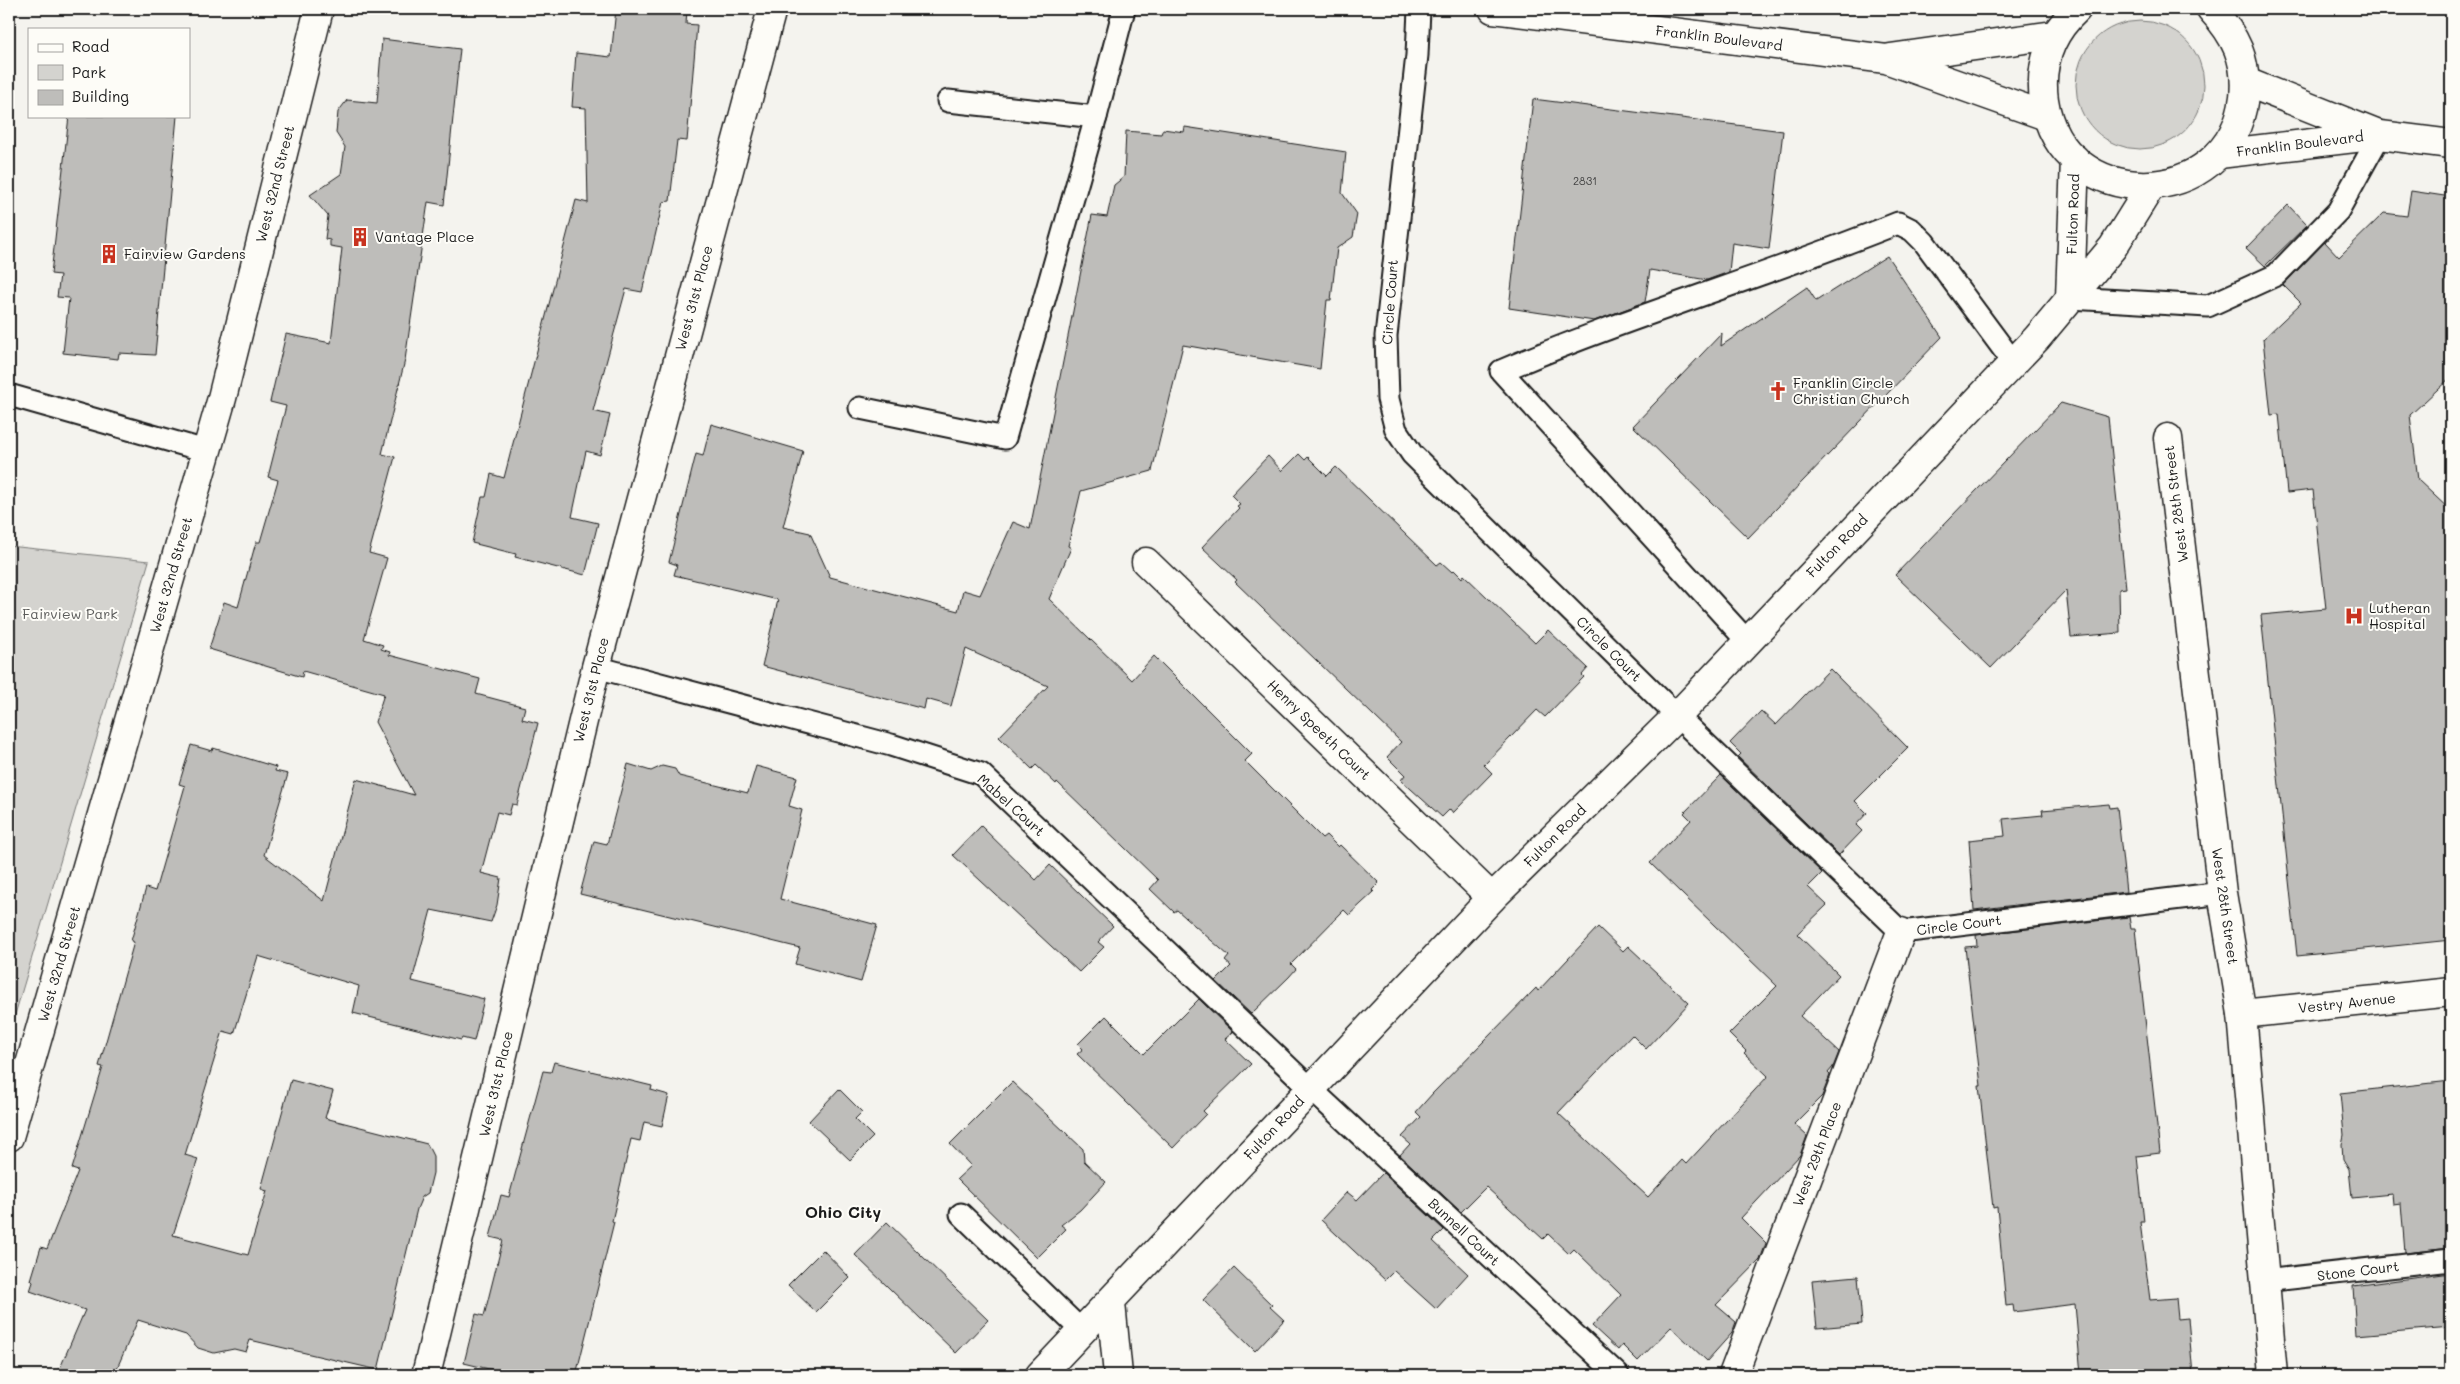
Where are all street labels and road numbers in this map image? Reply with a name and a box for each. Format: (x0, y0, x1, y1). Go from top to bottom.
street label: Franklin Boulevard (1655, 20, 1784, 55)
street label: West 32nd Street (251, 123, 298, 244)
street label: Franklin Boulevard (2235, 126, 2365, 161)
street label: Fulton Road (2062, 173, 2083, 255)
street label: West 31st Place (670, 243, 717, 352)
street label: Circle Court (1377, 259, 1402, 345)
street label: West 28th Street (2159, 444, 2192, 564)
street label: Fulton Road (1802, 510, 1872, 581)
street label: West 32nd Street (145, 515, 196, 635)
street label: Circle Court (1572, 612, 1646, 686)
street label: West 31st Place (568, 635, 613, 745)
street label: Henry Speeth Court (1264, 675, 1375, 784)
street label: Mabel Court (974, 769, 1049, 840)
street label: Fulton Road (1519, 800, 1590, 871)
street label: West 28th Street (2208, 846, 2243, 966)
street label: West 32nd Street (33, 904, 84, 1024)
street label: Circle Court (1915, 910, 2002, 939)
street label: Vestry Avenue (2297, 988, 2397, 1017)
street label: West 31st Place (474, 1029, 517, 1139)
street label: Fulton Road (1239, 1092, 1308, 1164)
street label: West 29th Place (1788, 1099, 1845, 1209)
street label: Bunnell Court (1425, 1194, 1504, 1270)
street label: Stone Court (2316, 1256, 2400, 1285)

